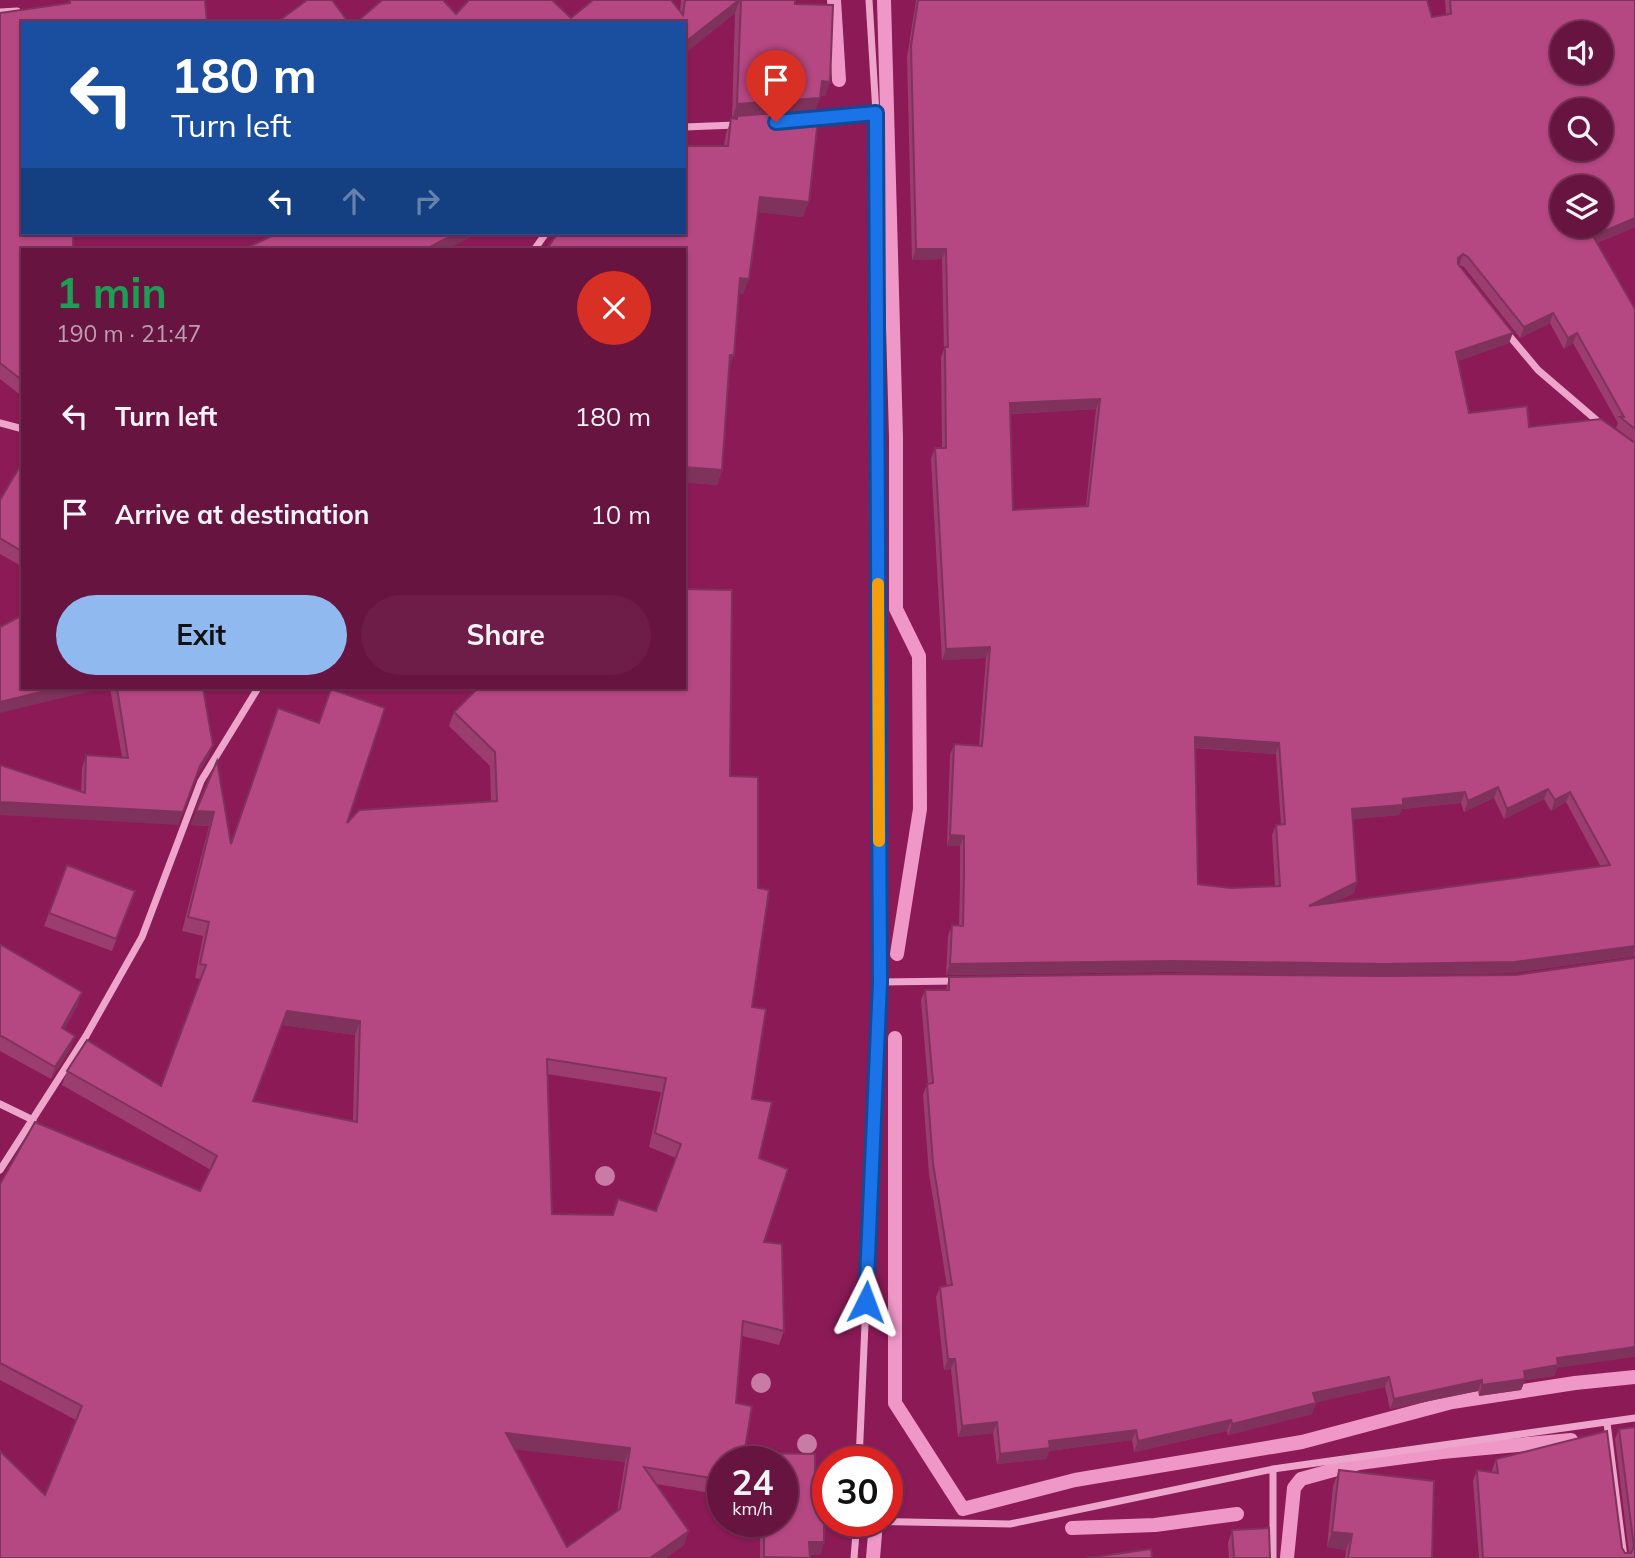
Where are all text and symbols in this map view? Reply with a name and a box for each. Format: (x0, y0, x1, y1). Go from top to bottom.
map controls (1550, 21, 1613, 238)
button: sound (1550, 21, 1613, 84)
text: 180 m (171, 44, 317, 105)
icon: left (56, 49, 147, 140)
pin (746, 50, 806, 122)
icon: arrive (757, 61, 795, 99)
button: search (1550, 98, 1613, 161)
text: Turn left (171, 105, 291, 145)
button: layers (1550, 175, 1613, 238)
icon: left (262, 182, 300, 220)
icon: ahead (335, 182, 373, 220)
icon: right (408, 182, 446, 220)
text: 1 min (56, 266, 167, 319)
button: close (577, 271, 651, 345)
text: 190 m · 21:47 (56, 319, 201, 348)
icon: left (56, 397, 94, 435)
text: Turn left (115, 400, 217, 433)
text: 180 m (575, 400, 651, 433)
icon: arrive (56, 495, 94, 533)
text: Arrive at destination (115, 498, 370, 531)
text: 10 m (590, 498, 651, 531)
button: Exit (56, 595, 347, 675)
button: Share (361, 595, 651, 675)
position arrow (829, 1265, 903, 1339)
speed limit sign: 30 (812, 1446, 903, 1537)
text: 24 (731, 1460, 774, 1504)
text: km/h (732, 1497, 773, 1520)

